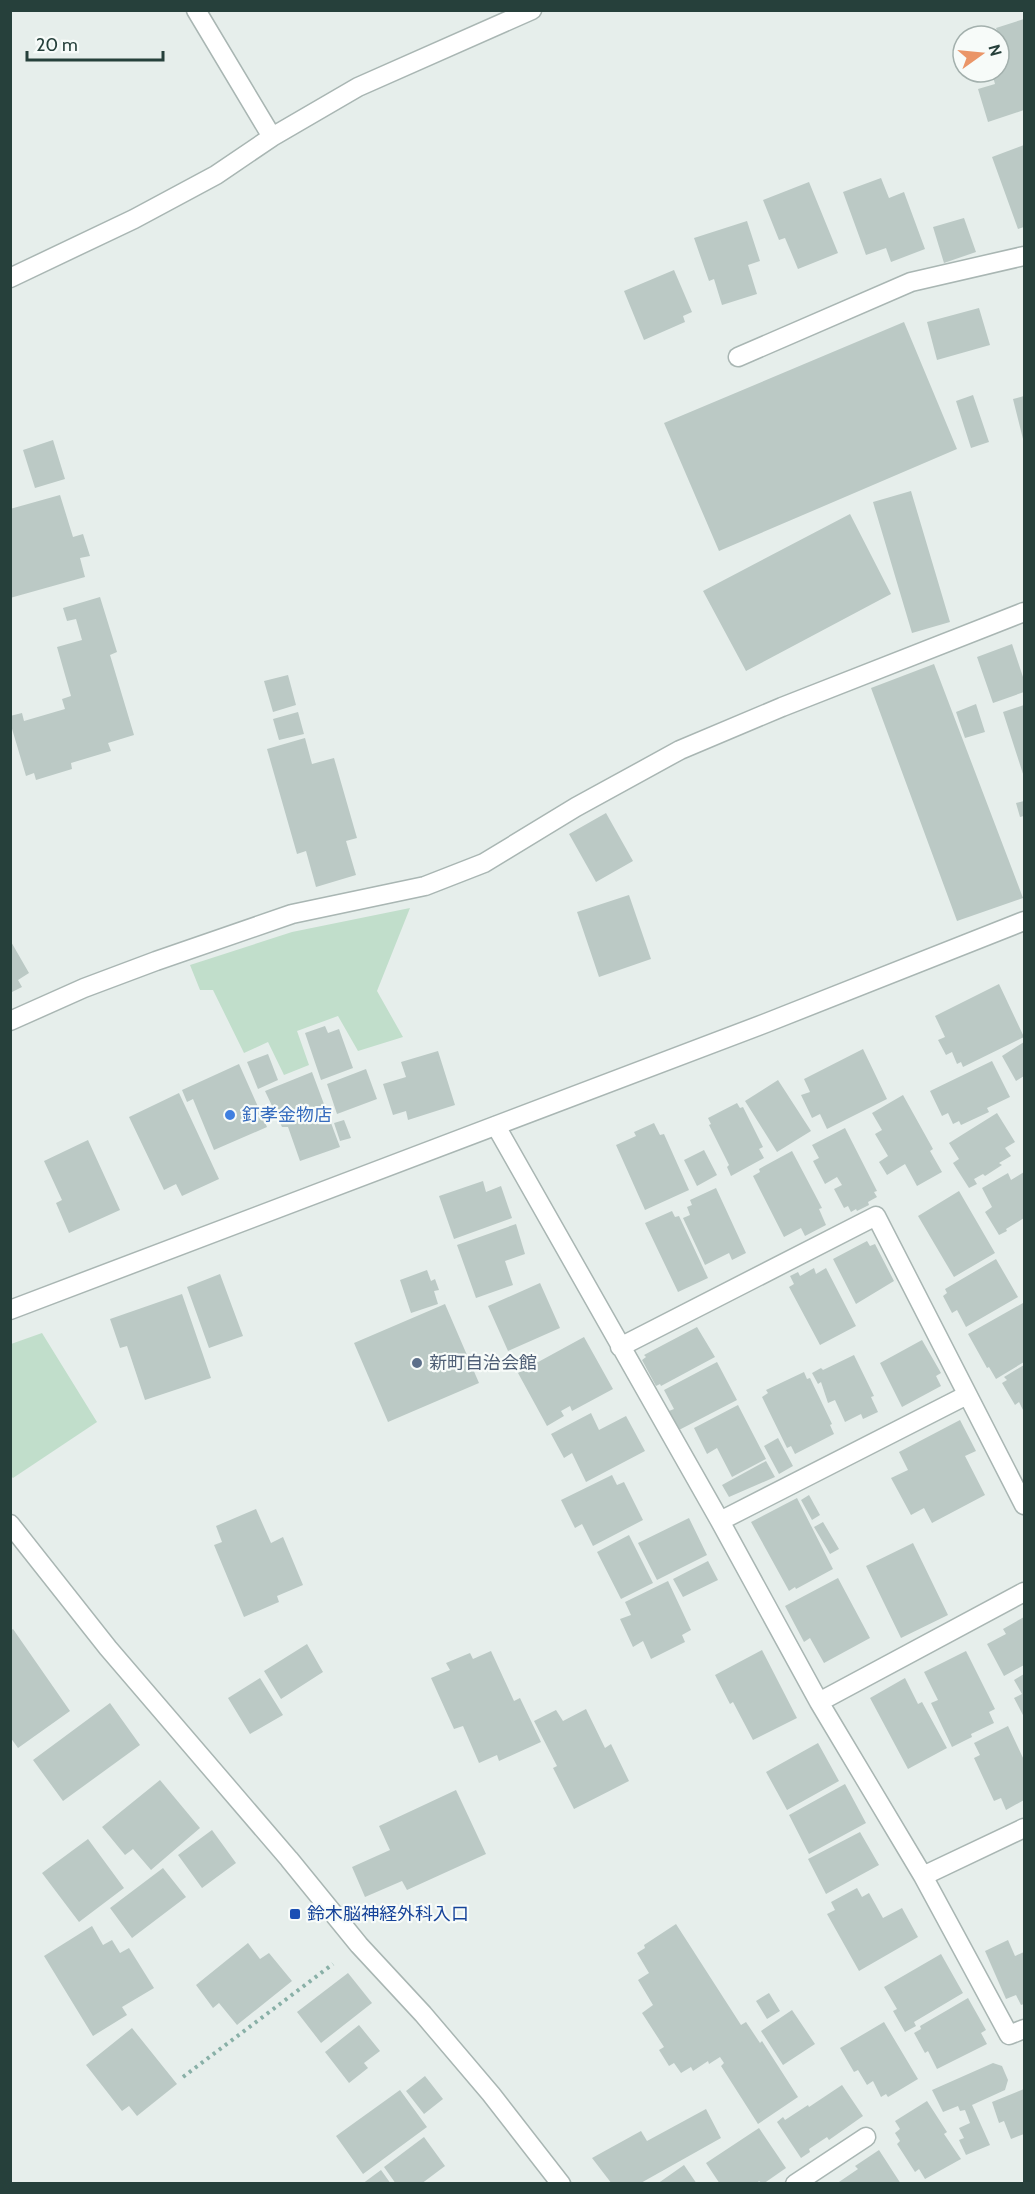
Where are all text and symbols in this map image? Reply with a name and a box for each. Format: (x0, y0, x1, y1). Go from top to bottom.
scale bar (27, 24, 164, 62)
north arrow (951, 24, 1011, 84)
text: 20 m (36, 34, 78, 56)
text: N (984, 42, 1006, 58)
place label: 釘孝金物店 (242, 1104, 332, 1126)
marker: 釘孝金物店 (223, 1108, 237, 1122)
place label: 新町自治会館 (429, 1352, 537, 1374)
marker: 新町自治会館 (410, 1356, 424, 1370)
place label: 鈴木脳神経外科入口 (307, 1903, 469, 1925)
marker: 鈴木脳神経外科入口 (288, 1907, 302, 1921)

